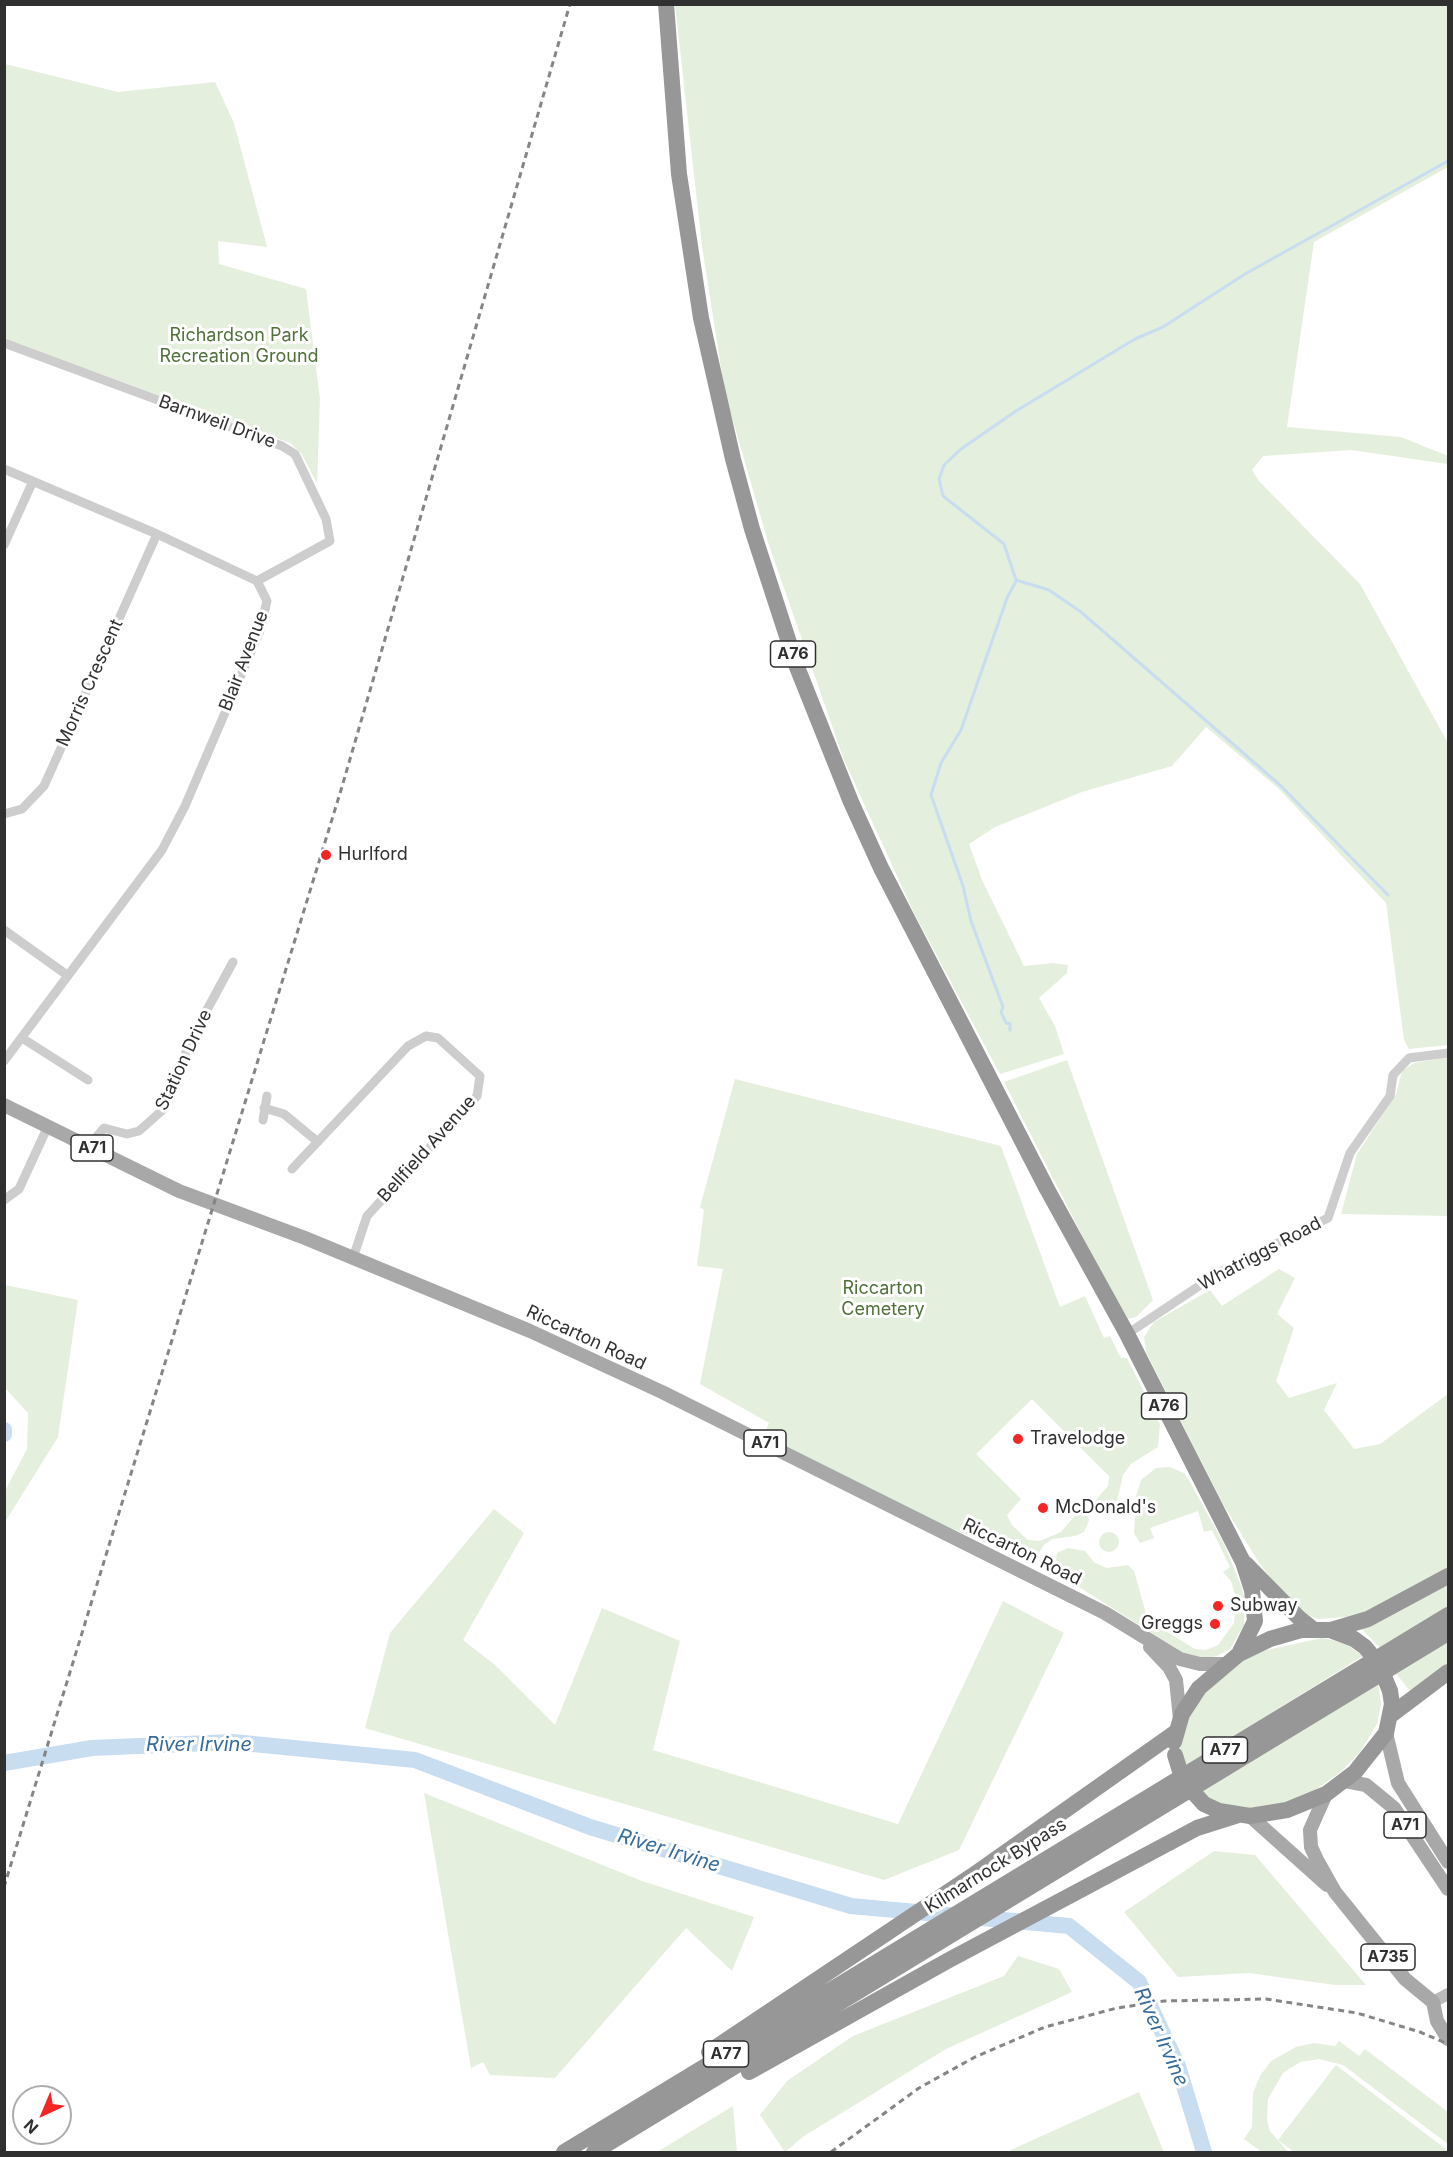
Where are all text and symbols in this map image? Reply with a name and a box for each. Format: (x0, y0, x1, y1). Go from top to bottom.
park label: Richardson Park Recreation Ground (159, 325, 319, 368)
street label: Barnweil Drive (156, 391, 278, 453)
street label: Blair Avenue (215, 608, 273, 714)
street label: Morris Crescent (52, 616, 128, 750)
road number: A76 (770, 641, 816, 667)
place label: Hurlford (338, 844, 408, 866)
marker: Hurlford (319, 848, 333, 862)
street label: Station Drive (151, 1006, 217, 1114)
street label: Bellfield Avenue (373, 1091, 481, 1207)
road number: A71 (71, 1135, 113, 1161)
street label: Whatriggs Road (1195, 1213, 1325, 1295)
park label: Riccarton Cemetery (841, 1278, 925, 1320)
street label: Riccarton Road (523, 1301, 649, 1375)
road number: A76 (1142, 1393, 1186, 1419)
place label: Travelodge (1030, 1428, 1125, 1450)
road number: A71 (744, 1430, 786, 1456)
marker: Travelodge (1011, 1432, 1025, 1446)
place label: McDonald's (1055, 1497, 1156, 1519)
marker: McDonald's (1036, 1501, 1050, 1515)
street label: Riccarton Road (959, 1514, 1085, 1590)
place label: Subway (1230, 1595, 1298, 1617)
marker: Subway (1211, 1599, 1225, 1613)
place label: Greggs (1141, 1613, 1203, 1635)
marker: Greggs (1208, 1617, 1222, 1631)
water label: River Irvine (146, 1733, 252, 1757)
road number: A77 (1202, 1737, 1248, 1763)
road number: A71 (1384, 1812, 1426, 1838)
street label: Kilmarnock Bypass (921, 1814, 1071, 1918)
water label: River Irvine (615, 1824, 723, 1878)
road number: A735 (1361, 1944, 1415, 1970)
water label: River Irvine (1128, 1984, 1194, 2090)
road number: A77 (704, 2041, 748, 2067)
north arrow (12, 2085, 72, 2145)
text: N (20, 2115, 42, 2138)

